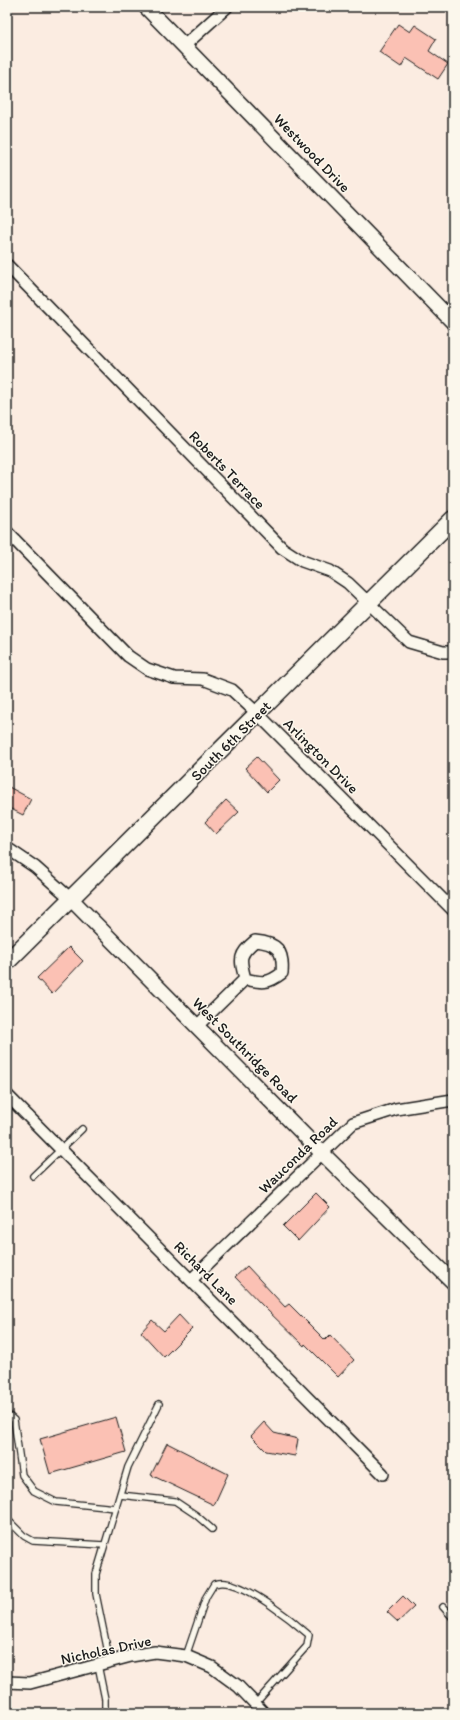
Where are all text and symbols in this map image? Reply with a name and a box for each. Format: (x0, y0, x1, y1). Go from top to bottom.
street label: Westwood Drive (270, 110, 354, 196)
street label: Roberts Terrace (185, 427, 269, 513)
street label: South 6th Street (187, 697, 275, 785)
street label: Arlington Drive (280, 715, 362, 797)
street label: West Southridge Road (189, 994, 301, 1106)
street label: Wauconda Road (255, 1112, 342, 1197)
street label: Richard Lane (170, 1237, 242, 1309)
street label: Nicholas Drive (59, 1632, 153, 1668)

